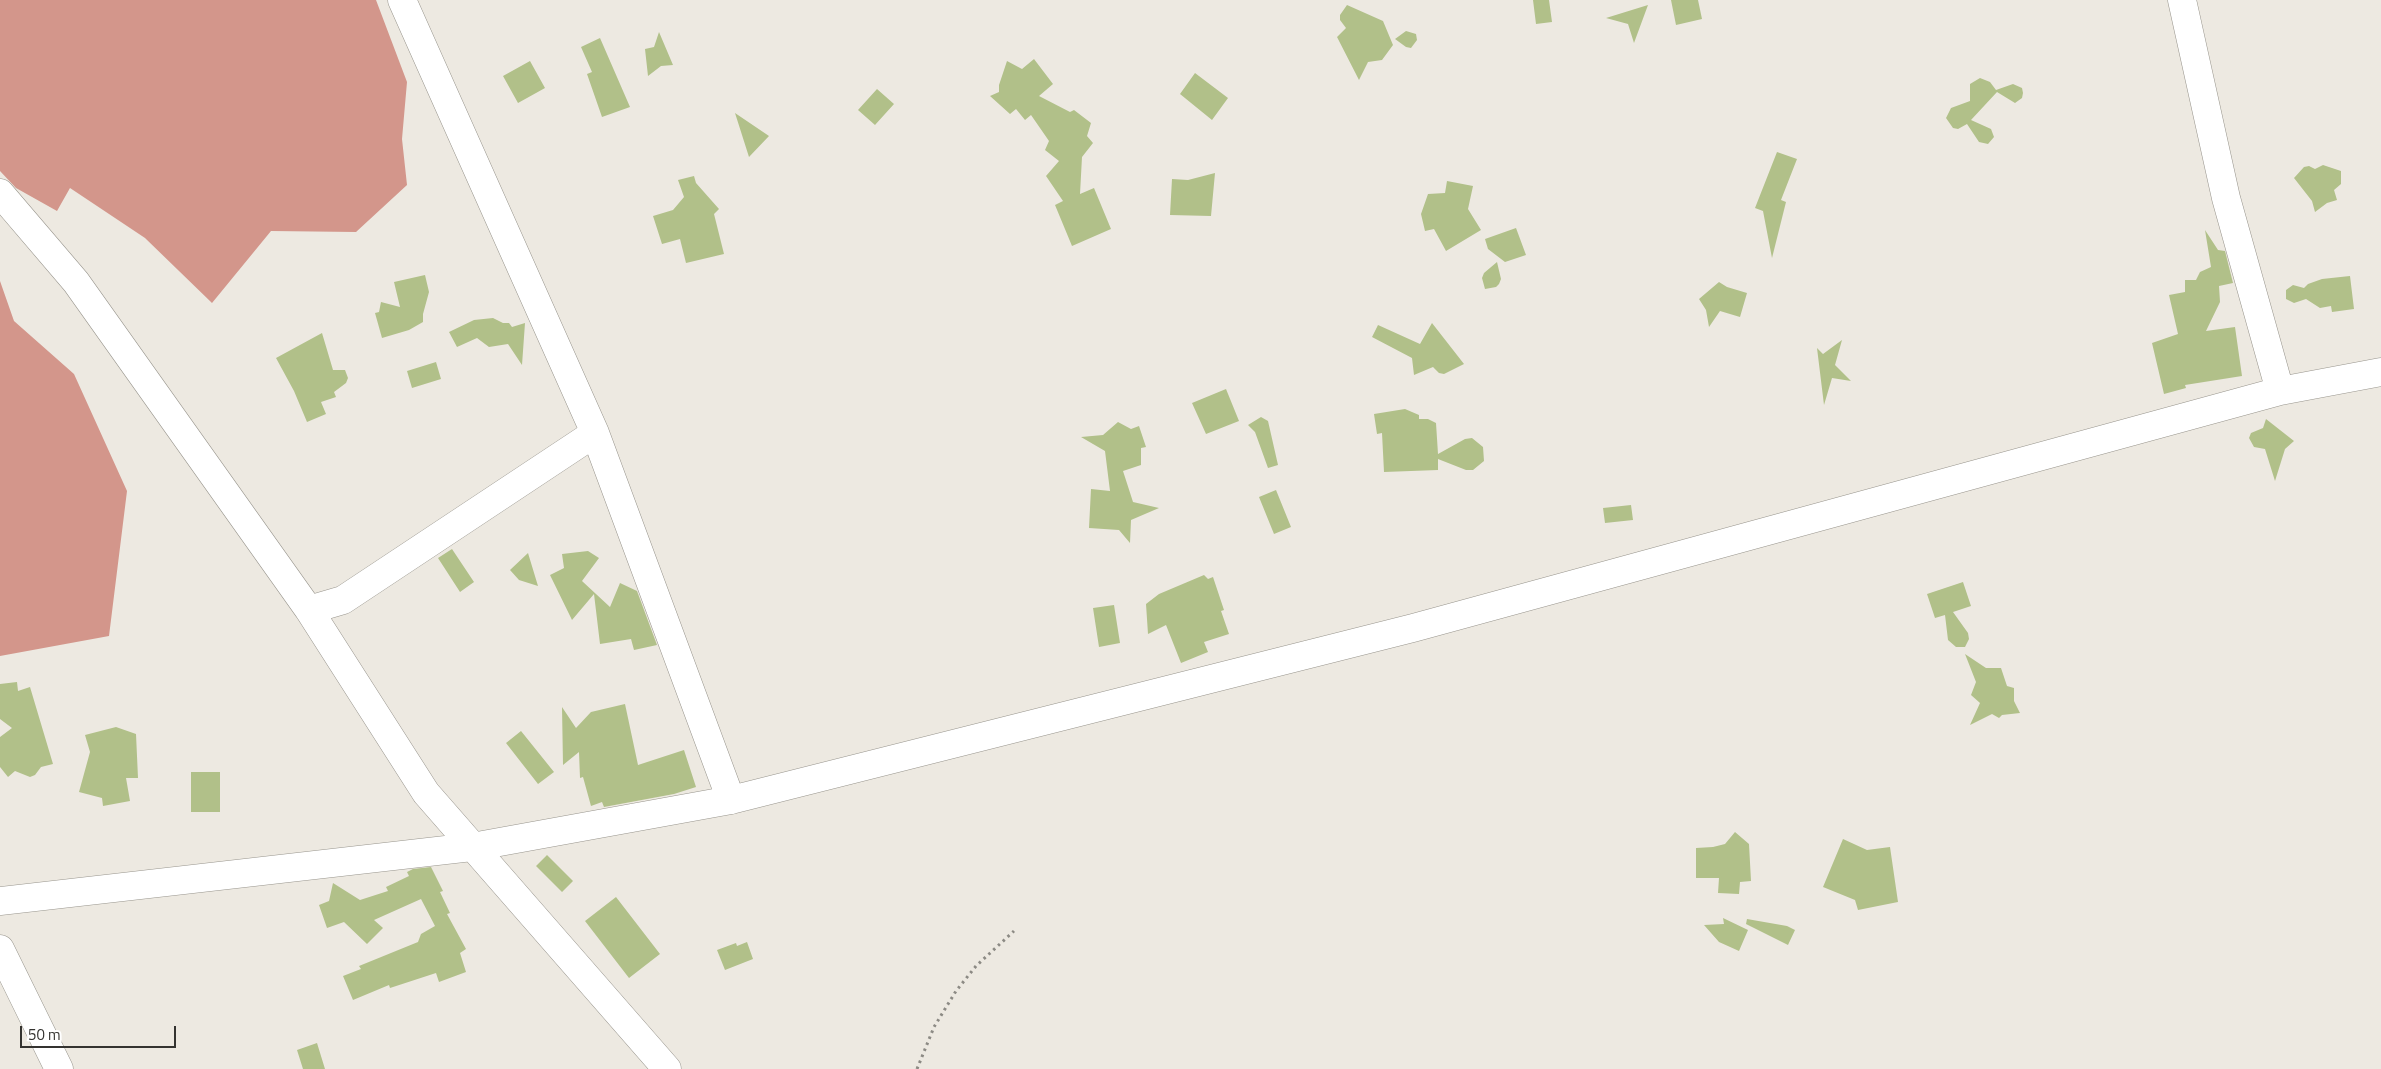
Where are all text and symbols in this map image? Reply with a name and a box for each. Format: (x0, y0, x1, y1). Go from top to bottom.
scale bar (22, 1016, 179, 1048)
text: 50 m (28, 1023, 61, 1046)

